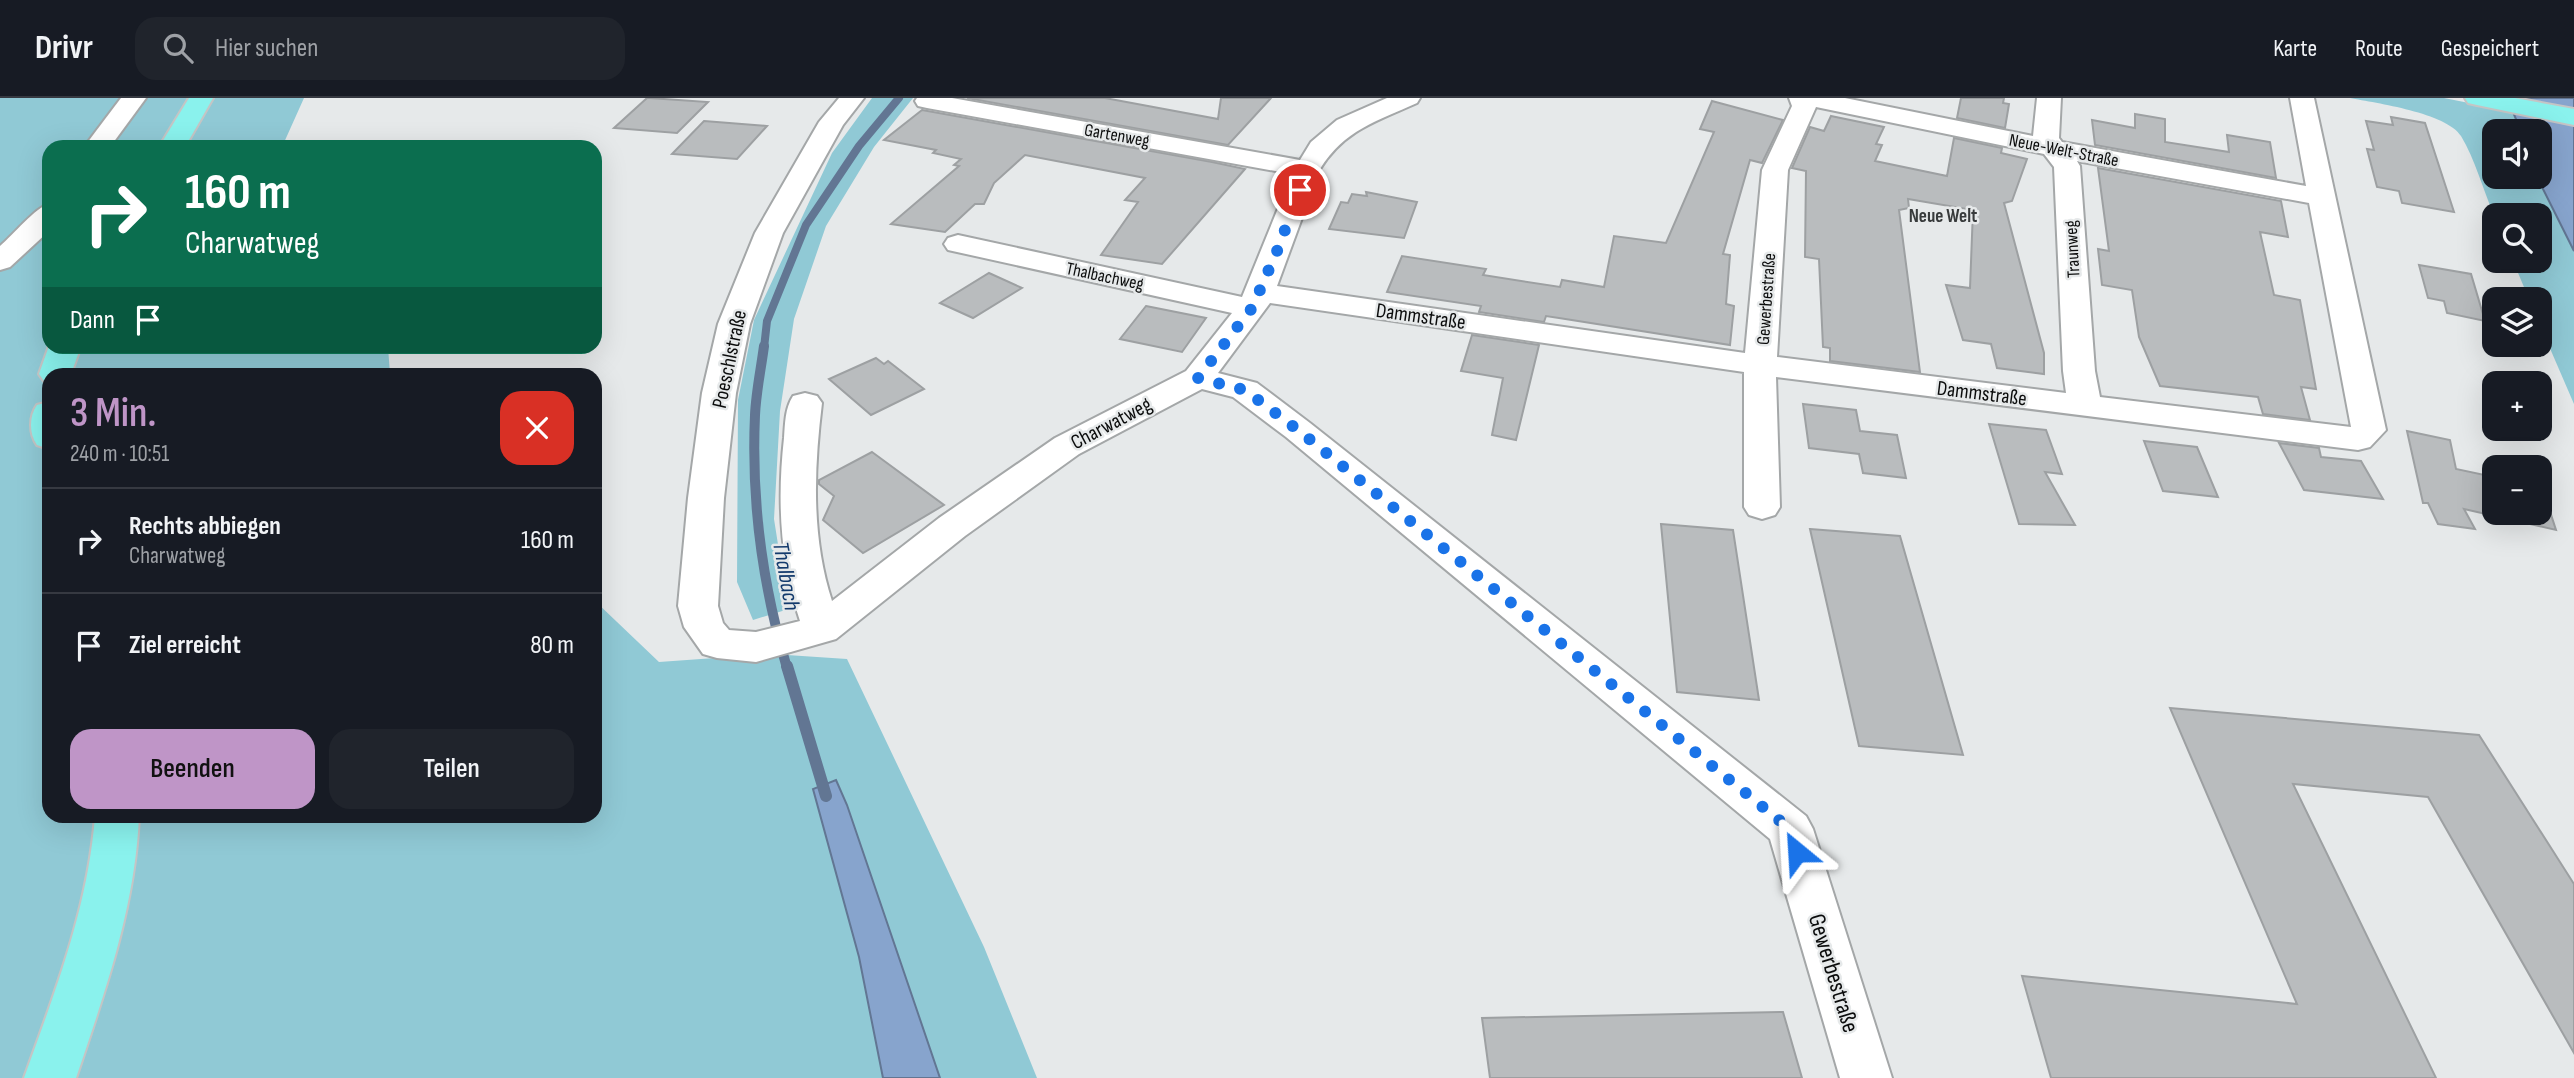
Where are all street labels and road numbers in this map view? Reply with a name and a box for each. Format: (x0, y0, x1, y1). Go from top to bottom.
street label: Gartenweg (1083, 119, 1151, 152)
street label: Neue-Welt-Straße (2007, 130, 2120, 171)
street label: Traunweg (2061, 220, 2084, 278)
street label: Gewerbestraße (1753, 252, 1780, 346)
street label: Thalbachweg (1064, 258, 1146, 295)
street label: Dammstraße (1375, 298, 1467, 335)
street label: Poeschlstraße (707, 308, 752, 411)
street label: Dammstraße (1936, 376, 2028, 411)
street label: Charwatweg (1066, 392, 1156, 455)
street label: Gewerbestraße (1802, 910, 1865, 1036)

